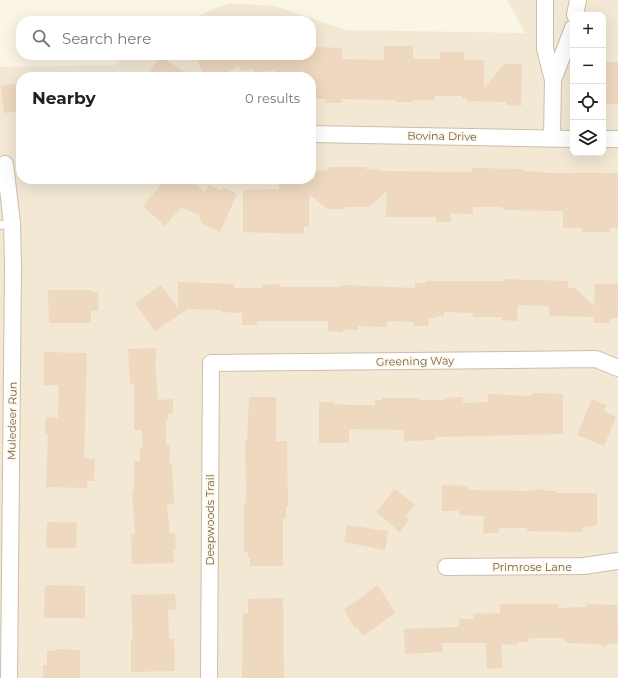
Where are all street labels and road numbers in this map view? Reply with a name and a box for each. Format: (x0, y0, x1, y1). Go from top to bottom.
street label: Bovina Drive (407, 128, 477, 144)
street label: Greening Way (376, 353, 454, 369)
street label: Muledeer Run (4, 382, 20, 460)
street label: Deepwoods Trail (203, 474, 217, 566)
street label: Primrose Lane (492, 560, 572, 574)

